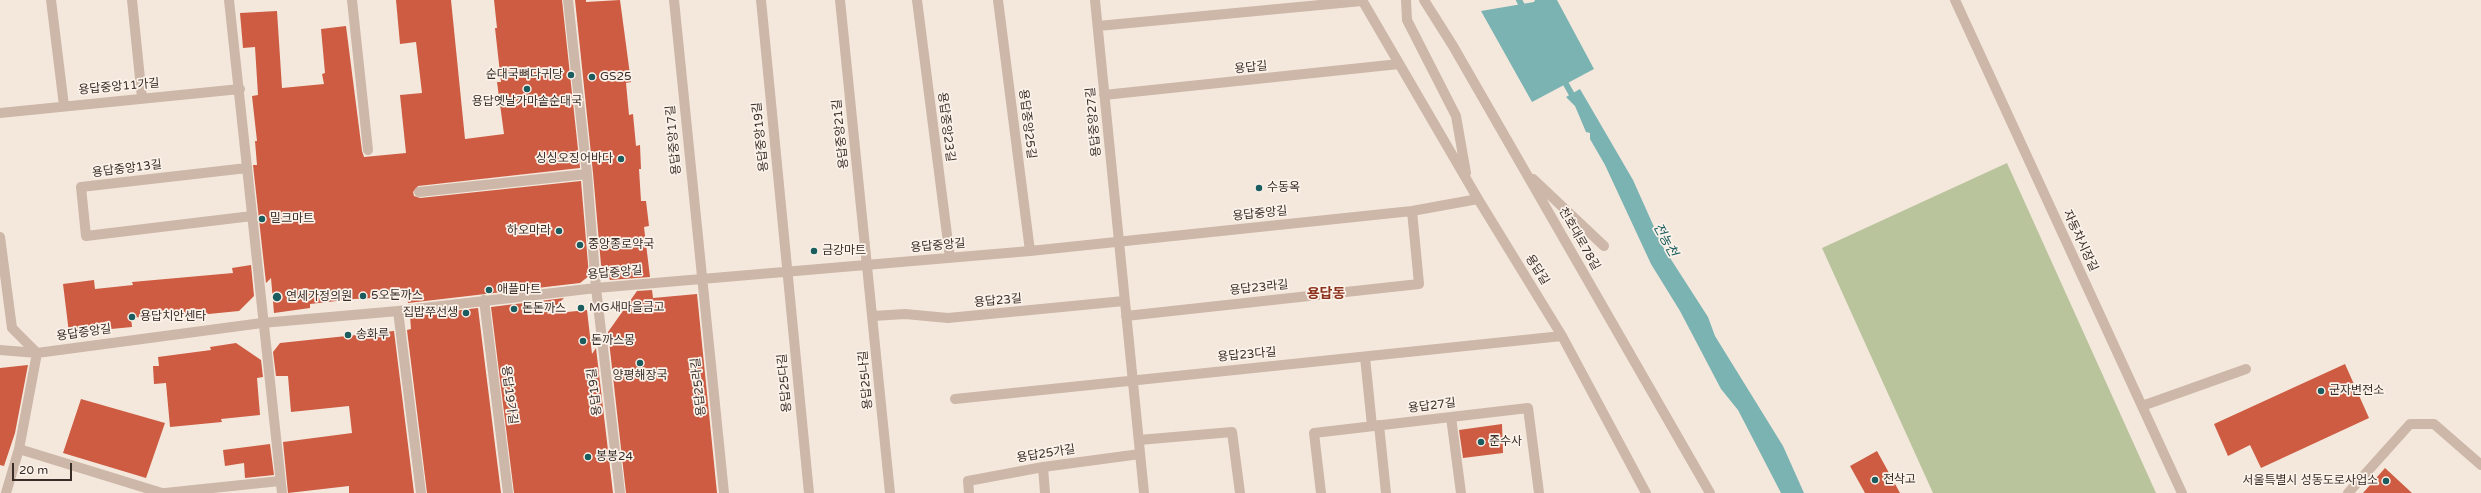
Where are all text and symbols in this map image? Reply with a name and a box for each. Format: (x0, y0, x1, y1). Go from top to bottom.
street label: 용답길 (1234, 59, 1268, 77)
place label: 순대국뼈다귀당 (486, 68, 563, 82)
marker: 순대국뼈다귀당 (566, 70, 576, 80)
place label: GS25 (600, 70, 632, 84)
marker: GS25 (587, 72, 597, 82)
street label: 용답중앙11가길 (78, 76, 160, 98)
marker: 용답옛날가마솥순대국 (522, 84, 532, 94)
street label: 용답중앙27길 (1084, 86, 1104, 158)
street label: 용답중앙25길 (1016, 88, 1038, 160)
street label: 용답중앙23길 (935, 91, 957, 163)
place label: 용답옛날가마솥순대국 (472, 95, 582, 109)
street label: 용답중앙21길 (830, 98, 852, 170)
street label: 용답중앙19길 (750, 101, 772, 173)
street label: 용답중앙17길 (664, 104, 684, 176)
place label: 싱싱오징어바다 (536, 152, 613, 166)
marker: 싱싱오징어바다 (616, 154, 626, 164)
street label: 용답중앙13길 (91, 158, 163, 180)
place label: 수동옥 (1267, 181, 1300, 195)
marker: 수동옥 (1254, 183, 1264, 193)
street label: 용답중앙길 (1232, 204, 1288, 224)
street label: 천호대로78길 (1555, 205, 1603, 273)
street label: 자동차시장길 (2059, 208, 2101, 274)
place label: 밀크마트 (270, 212, 314, 226)
marker: 밀크마트 (257, 214, 267, 224)
water label: 전농천 (1649, 221, 1681, 259)
place label: 하오마라 (507, 224, 551, 238)
marker: 하오마라 (554, 226, 564, 236)
street label: 용답중앙길 (910, 236, 966, 256)
place label: 중앙종로약국 (588, 238, 654, 252)
marker: 중앙종로약국 (575, 240, 585, 250)
place label: 금강마트 (822, 244, 866, 258)
marker: 금강마트 (809, 246, 819, 256)
street label: 용답길 (1522, 252, 1552, 288)
street label: 용답중앙길 (587, 263, 643, 283)
street label: 용답23라길 (1229, 278, 1289, 298)
place label: 애플마트 (497, 283, 541, 297)
marker: 애플마트 (484, 285, 494, 295)
district label: 용답동 (1307, 286, 1345, 302)
place label: 5오돈까스 (371, 289, 423, 303)
place label: 연세가정의원 (286, 290, 352, 304)
marker: 연세가정의원 (271, 291, 283, 303)
marker: 5오돈까스 (358, 291, 368, 301)
street label: 용답23길 (973, 292, 1023, 310)
place label: MG새마을금고 (589, 301, 665, 315)
place label: 돈돈까스 (522, 302, 566, 316)
marker: MG새마을금고 (576, 303, 586, 313)
marker: 돈돈까스 (509, 304, 519, 314)
place label: 집밥쭈선생 (403, 306, 458, 320)
marker: 집밥쭈선생 (461, 308, 471, 318)
place label: 용답치안센타 (140, 310, 206, 324)
marker: 용답치안센타 (127, 312, 137, 322)
street label: 용답중앙길 (56, 322, 112, 344)
place label: 송화루 (356, 328, 389, 342)
marker: 송화루 (343, 330, 353, 340)
place label: 돈까스몽 (591, 334, 635, 348)
marker: 돈까스몽 (578, 336, 588, 346)
street label: 용답23다길 (1217, 345, 1277, 365)
street label: 용답25나길 (856, 350, 876, 410)
street label: 용답25다길 (775, 353, 795, 413)
street label: 용답25라길 (689, 357, 709, 417)
marker: 양평해장국 (635, 358, 645, 368)
street label: 용답19가길 (498, 365, 520, 425)
street label: 용답19길 (585, 367, 605, 417)
place label: 양평해장국 (612, 369, 668, 383)
place label: 군자변전소 (2329, 384, 2384, 398)
marker: 군자변전소 (2316, 386, 2326, 396)
street label: 용답27길 (1407, 396, 1457, 416)
place label: 준수사 (1489, 435, 1522, 449)
marker: 준수사 (1476, 437, 1486, 447)
street label: 용답25가길 (1016, 442, 1076, 466)
place label: 봉봉24 (596, 450, 633, 464)
marker: 봉봉24 (583, 452, 593, 462)
scale bar (14, 455, 74, 481)
text: 20 m (19, 463, 48, 477)
place label: 전삭고 (1883, 473, 1916, 487)
place label: 서울특별시 성동도로사업소 (2242, 474, 2378, 488)
marker: 전삭고 (1870, 475, 1880, 485)
marker: 서울특별시 성동도로사업소 (2381, 476, 2391, 486)

